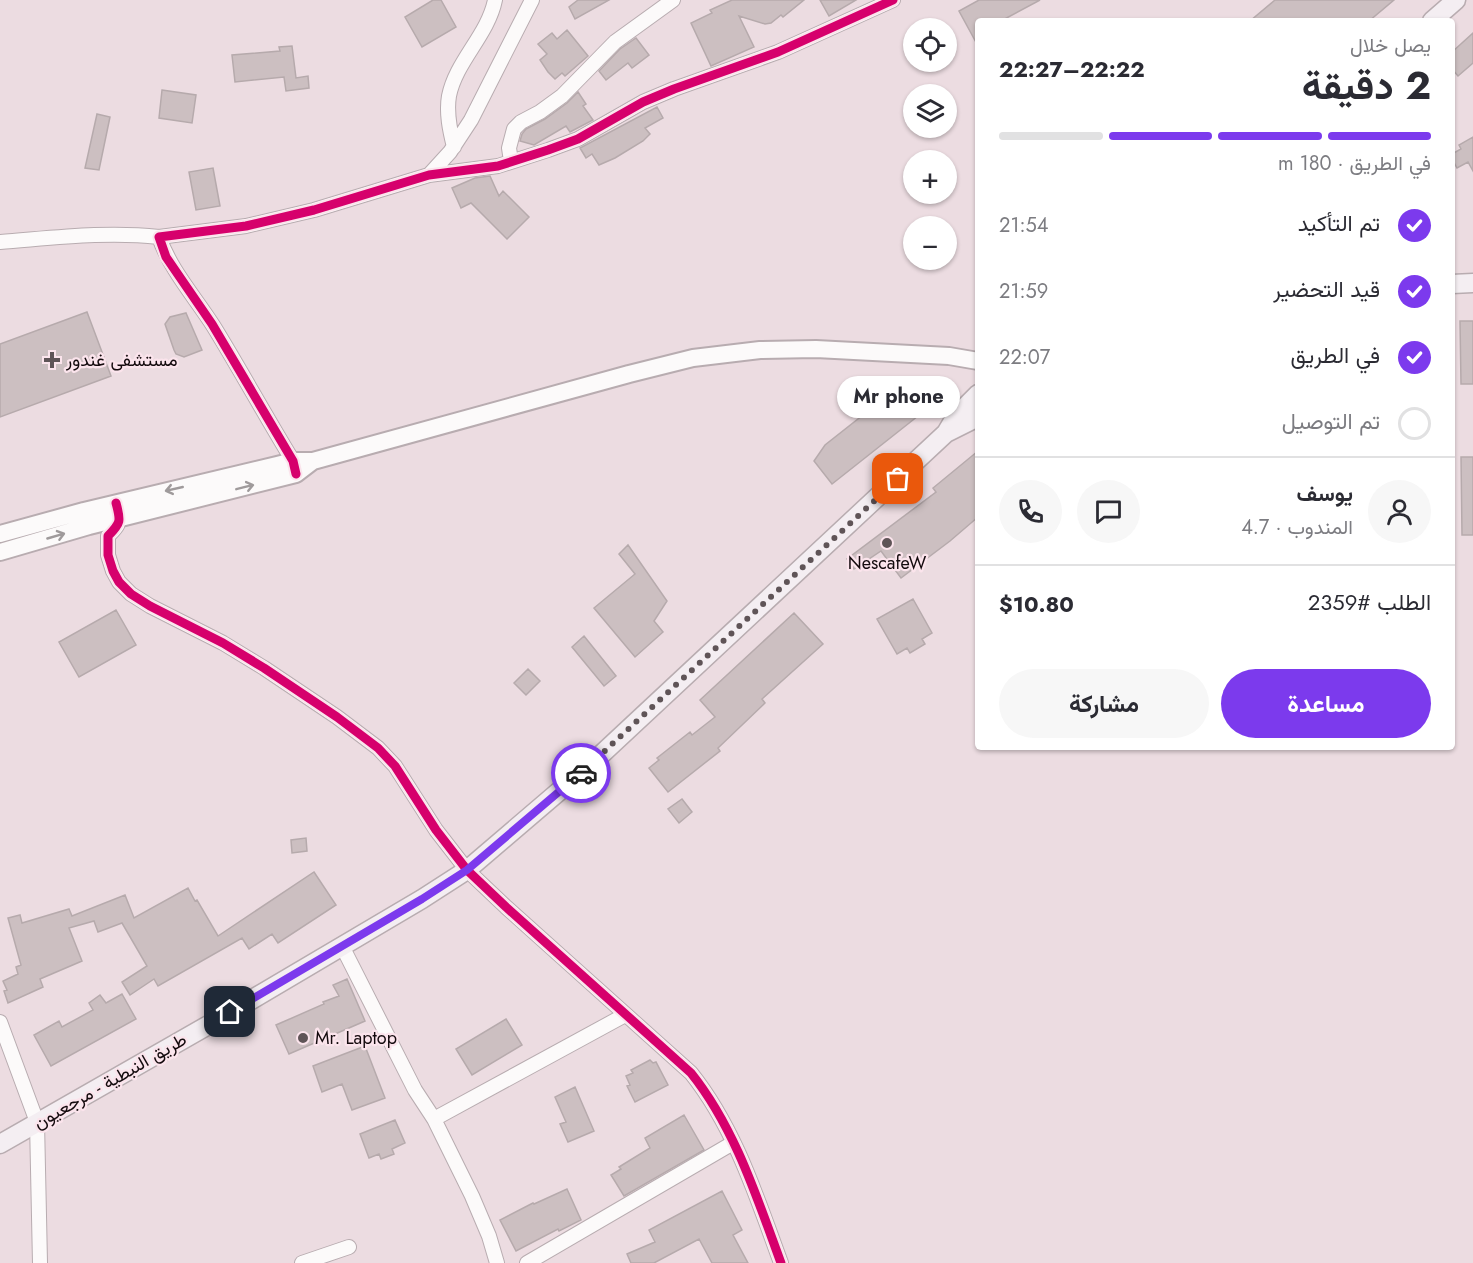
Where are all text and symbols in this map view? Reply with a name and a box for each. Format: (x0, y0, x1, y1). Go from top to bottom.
map controls (903, 18, 957, 270)
button: locate (903, 18, 957, 72)
text: يصل خلال (1350, 31, 1431, 60)
text: 22:22–22:27 (999, 53, 1145, 85)
text: 2 دقيقة (1302, 57, 1431, 114)
button: layers (903, 84, 957, 138)
text: في الطريق · 180 m (1278, 149, 1431, 178)
button: + (903, 150, 957, 204)
text: تم التأكيد (1298, 207, 1380, 239)
icon: check (1398, 209, 1431, 242)
text: 21:54 (999, 211, 1048, 240)
button: − (903, 216, 957, 270)
text: قيد التحضير (1273, 273, 1380, 305)
icon: check (1398, 275, 1431, 308)
text: 21:59 (999, 277, 1048, 306)
text: في الطريق (1290, 339, 1380, 371)
icon: check (1398, 341, 1431, 374)
text: 22:07 (999, 343, 1050, 372)
place label: مستشفى غندور (65, 347, 178, 373)
marker: مستشفى غندور (43, 351, 61, 369)
callout: Mr phone (836, 377, 960, 419)
text: Mr phone (853, 382, 944, 411)
text: تم التوصيل (1282, 405, 1380, 437)
pin (872, 453, 923, 504)
icon: bag (881, 462, 914, 495)
text: يوسف (1297, 477, 1353, 509)
button: phone (999, 480, 1062, 543)
button: chat (1077, 480, 1140, 543)
button: person (1368, 480, 1431, 543)
one-way arrow (235, 481, 254, 493)
one-way arrow (165, 484, 184, 496)
text: المندوب · 4.7 (1241, 513, 1353, 542)
one-way arrow (46, 530, 65, 541)
marker: NescafeW (880, 536, 894, 550)
place label: NescafeW (848, 550, 926, 576)
text: الطلب #2359 (1308, 586, 1431, 618)
text: $10.80 (999, 588, 1074, 620)
button: مشاركة (999, 669, 1209, 738)
button: مساعدة (1221, 669, 1431, 738)
courier (551, 743, 611, 803)
icon: car (565, 757, 598, 790)
pin (204, 986, 255, 1037)
icon: home (213, 995, 246, 1028)
place label: Mr. Laptop (315, 1025, 397, 1051)
street label: طريق النبطية - مرجعيون (29, 1026, 191, 1136)
marker: Mr. Laptop (296, 1031, 310, 1045)

